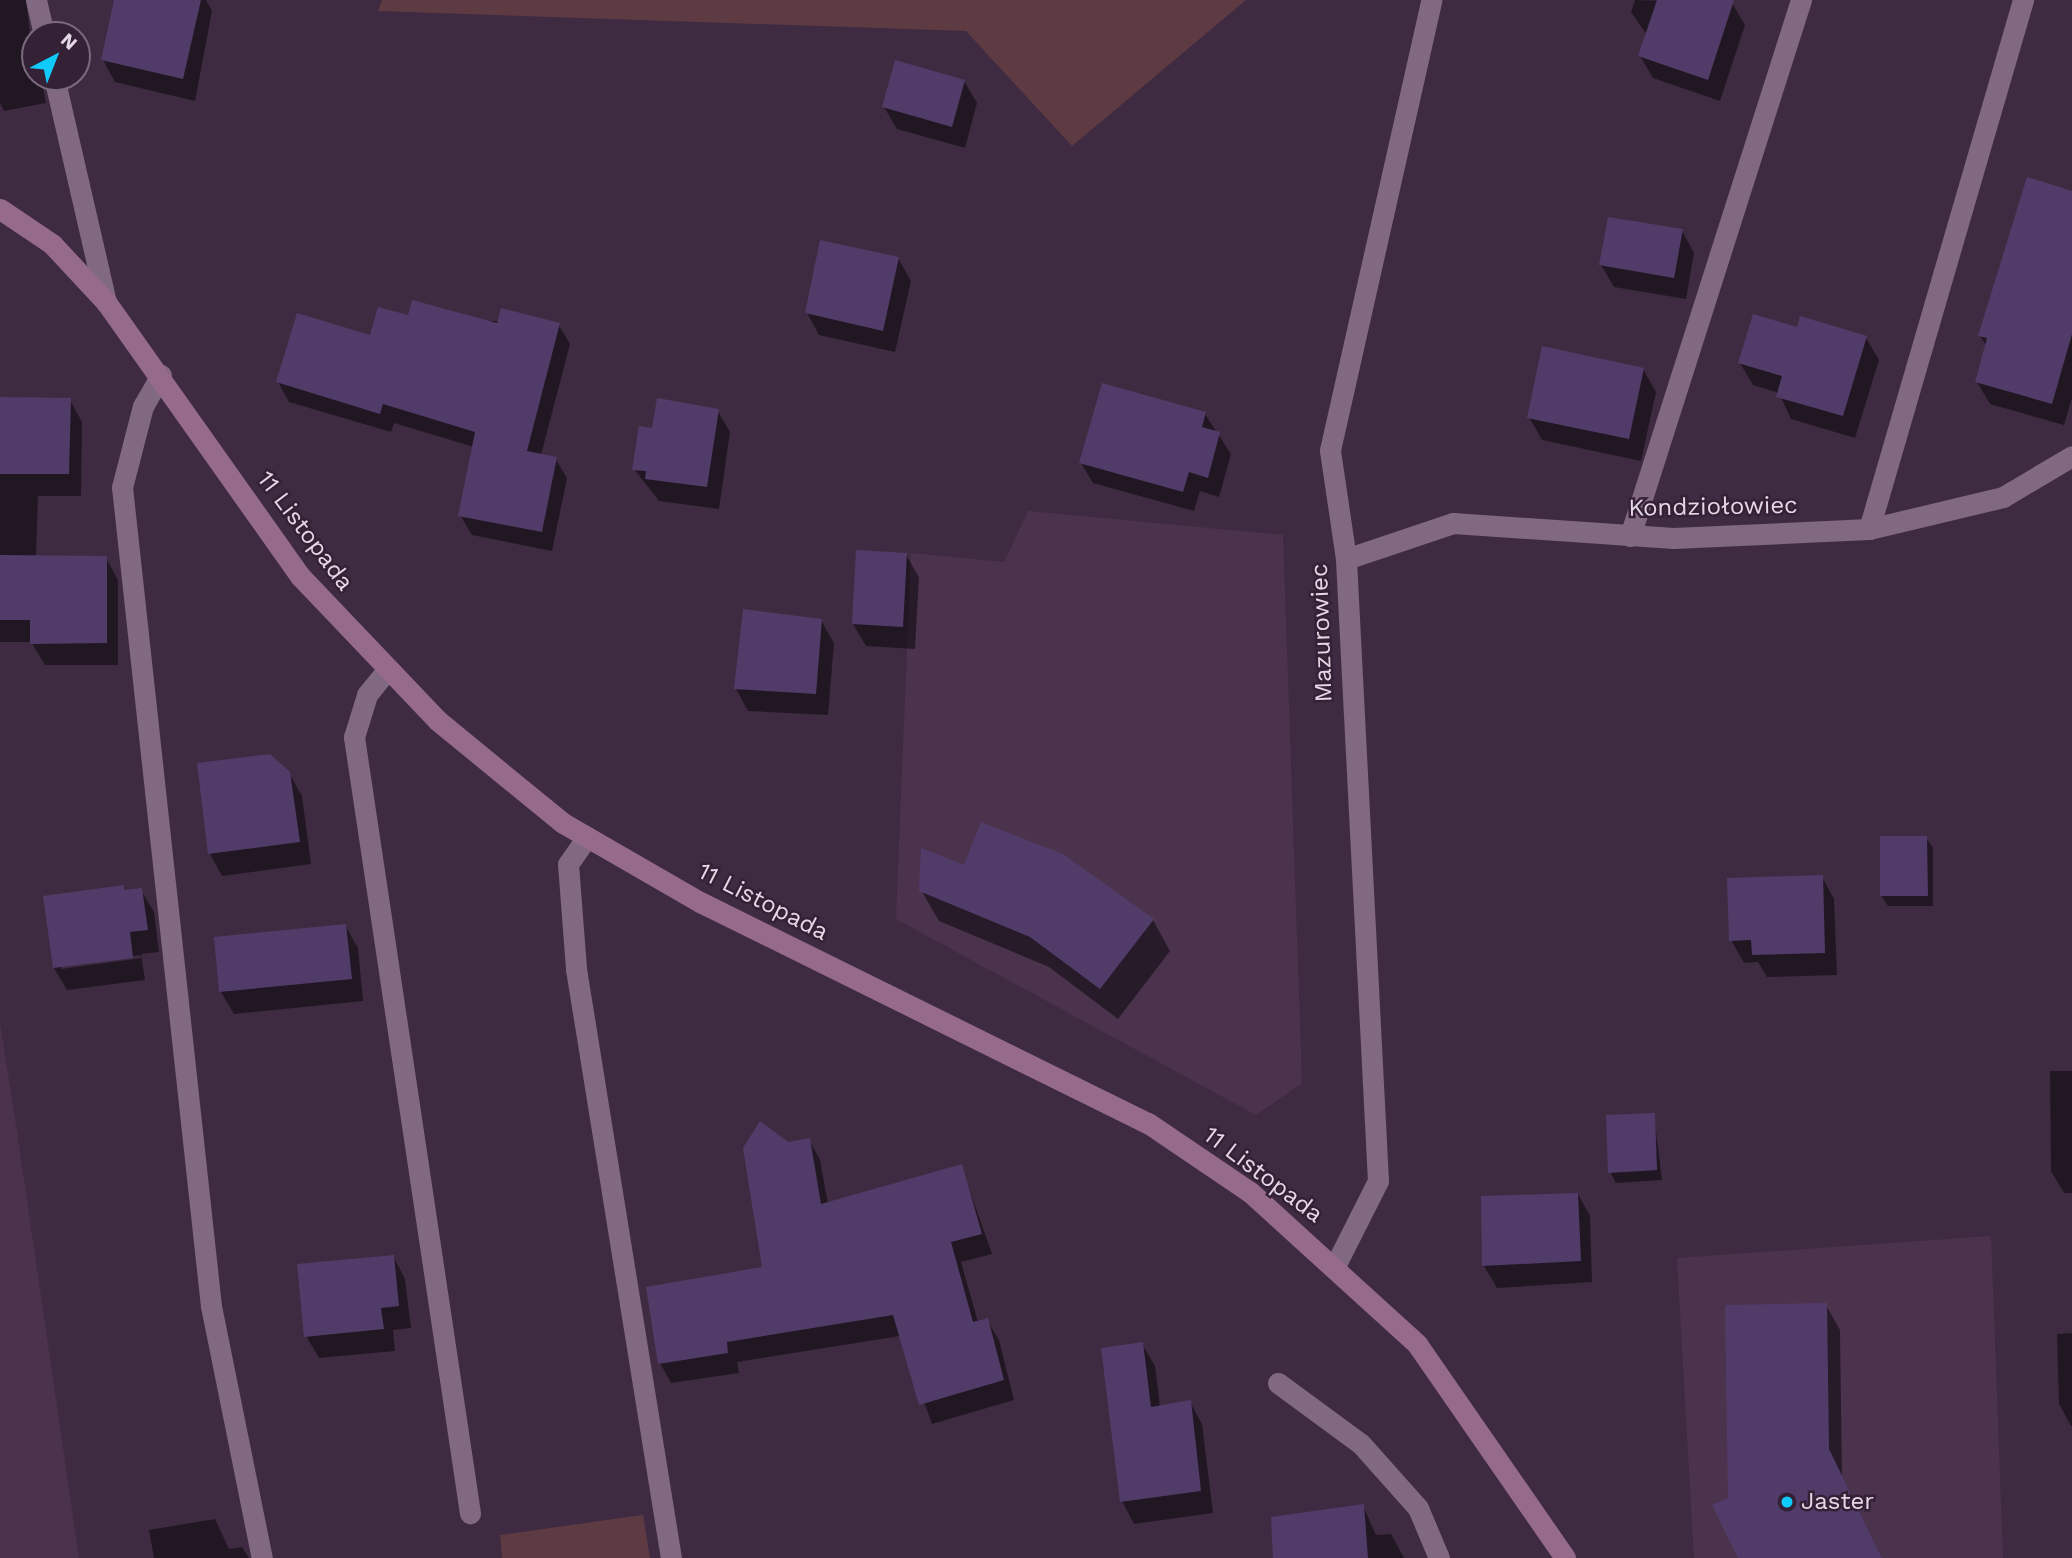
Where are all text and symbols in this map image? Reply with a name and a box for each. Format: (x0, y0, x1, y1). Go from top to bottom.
north arrow (21, 21, 91, 91)
text: N (56, 28, 82, 55)
street label: 11 Listopada (251, 466, 359, 596)
street label: Kondziołowiec (1628, 491, 1798, 523)
street label: Mazurowiec (1305, 563, 1339, 703)
street label: 11 Listopada (693, 857, 833, 947)
street label: 11 Listopada (1198, 1121, 1328, 1229)
place label: Jaster (1801, 1488, 1874, 1516)
marker: Jaster (1779, 1494, 1795, 1510)

